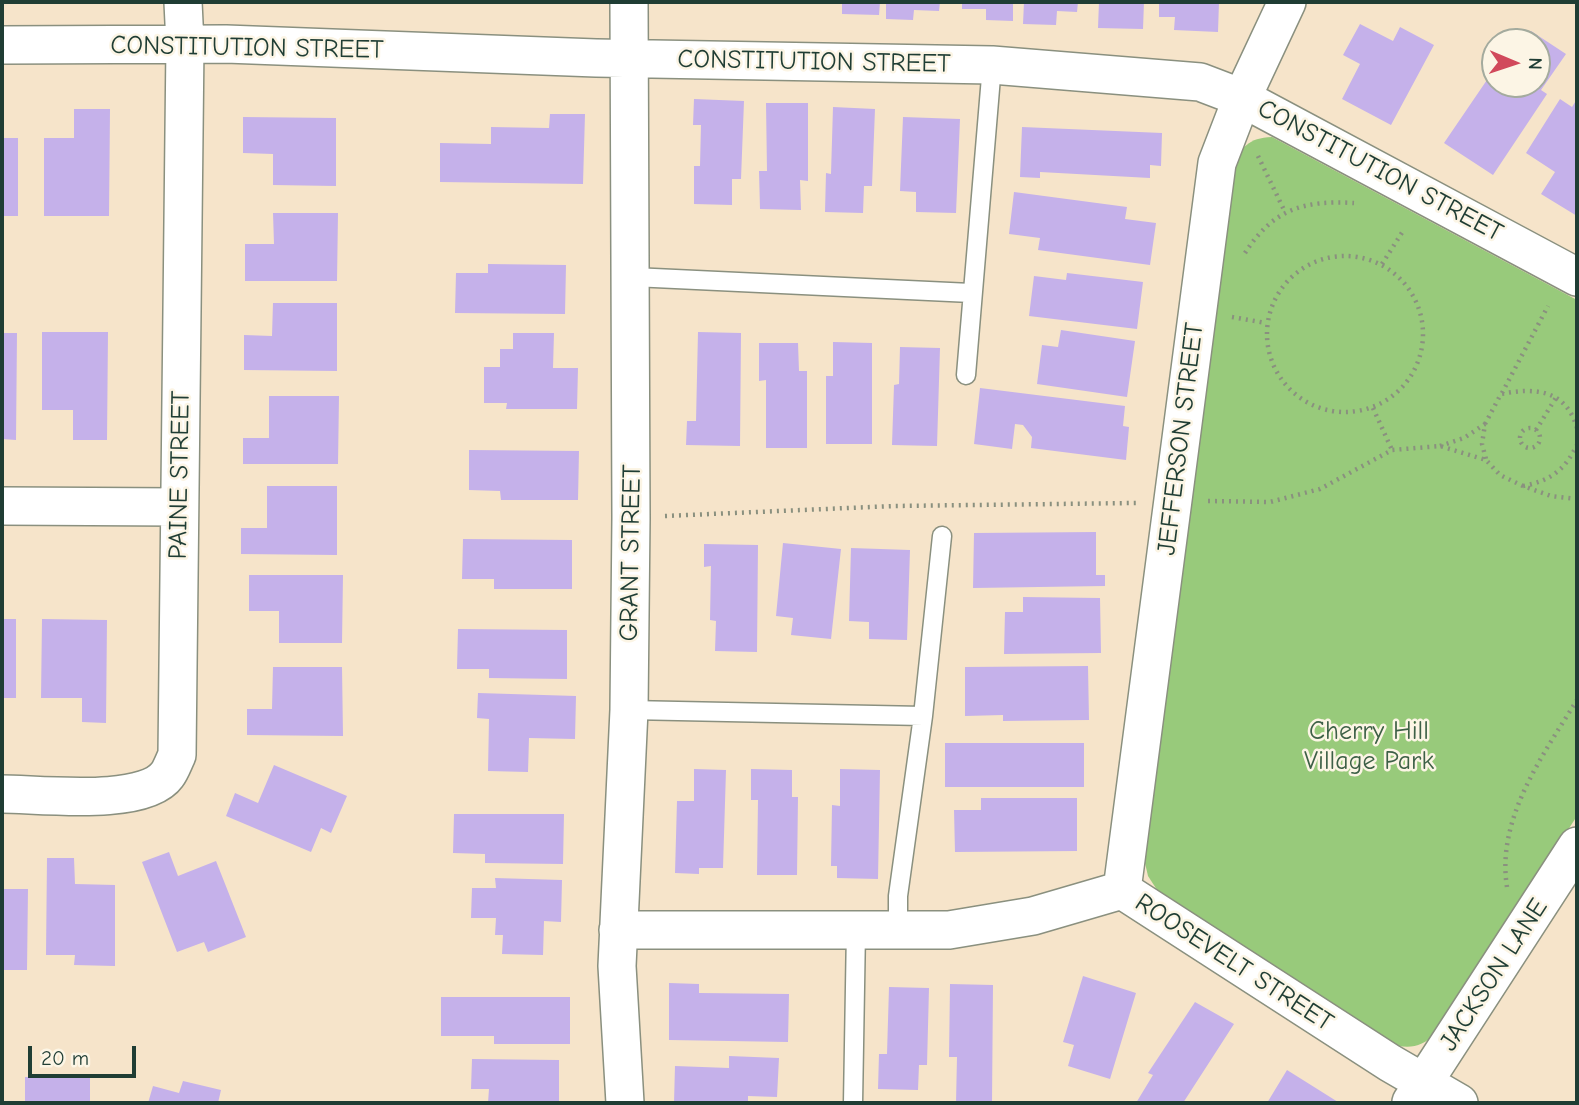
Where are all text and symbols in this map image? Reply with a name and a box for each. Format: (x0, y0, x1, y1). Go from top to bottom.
north arrow (1481, 28, 1551, 98)
street label: CONSTITUTION STREET (110, 30, 384, 66)
street label: CONSTITUTION STREET (677, 44, 951, 80)
text: N (1524, 57, 1546, 70)
street label: CONSTITUTION STREET (1252, 93, 1508, 249)
street label: JEFFERSON STREET (1151, 321, 1211, 557)
street label: PAINE STREET (163, 390, 197, 560)
street label: GRANT STREET (614, 464, 648, 642)
park label: Cherry Hill Village Park (1304, 716, 1434, 778)
street label: ROOSEVELT STREET (1129, 887, 1339, 1039)
street label: JACKSON LANE (1433, 893, 1555, 1057)
scale bar (32, 1032, 140, 1076)
text: 20 m (41, 1046, 89, 1070)

